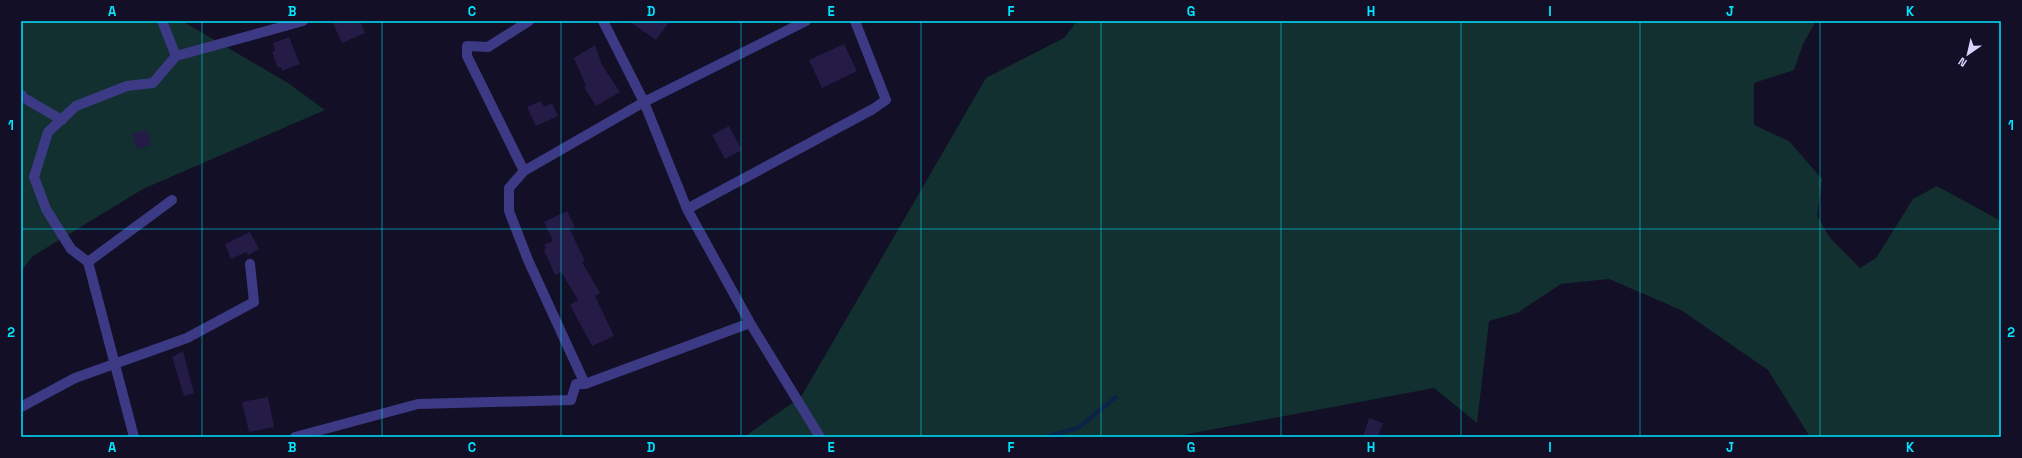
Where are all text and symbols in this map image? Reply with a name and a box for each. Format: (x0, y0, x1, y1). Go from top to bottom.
text: A (108, 3, 117, 20)
text: B (288, 3, 297, 20)
text: C (468, 3, 476, 20)
text: D (647, 3, 656, 20)
text: E (827, 3, 835, 20)
text: F (1008, 3, 1015, 20)
text: G (1187, 3, 1195, 20)
text: H (1367, 3, 1375, 20)
text: I (1548, 3, 1552, 20)
text: J (1726, 3, 1734, 20)
text: K (1906, 3, 1915, 20)
north arrow (1948, 34, 1988, 74)
text: N (1955, 54, 1969, 70)
text: 1 (8, 117, 14, 134)
text: 1 (2008, 117, 2014, 134)
text: 2 (7, 324, 15, 341)
text: 2 (2007, 324, 2015, 341)
text: A (108, 439, 117, 456)
text: B (288, 439, 297, 456)
text: C (468, 439, 476, 456)
text: D (647, 439, 656, 456)
text: E (827, 439, 835, 456)
text: F (1008, 439, 1015, 456)
text: G (1187, 439, 1195, 456)
text: H (1367, 439, 1375, 456)
text: I (1548, 439, 1552, 456)
text: J (1726, 439, 1734, 456)
text: K (1906, 439, 1915, 456)

